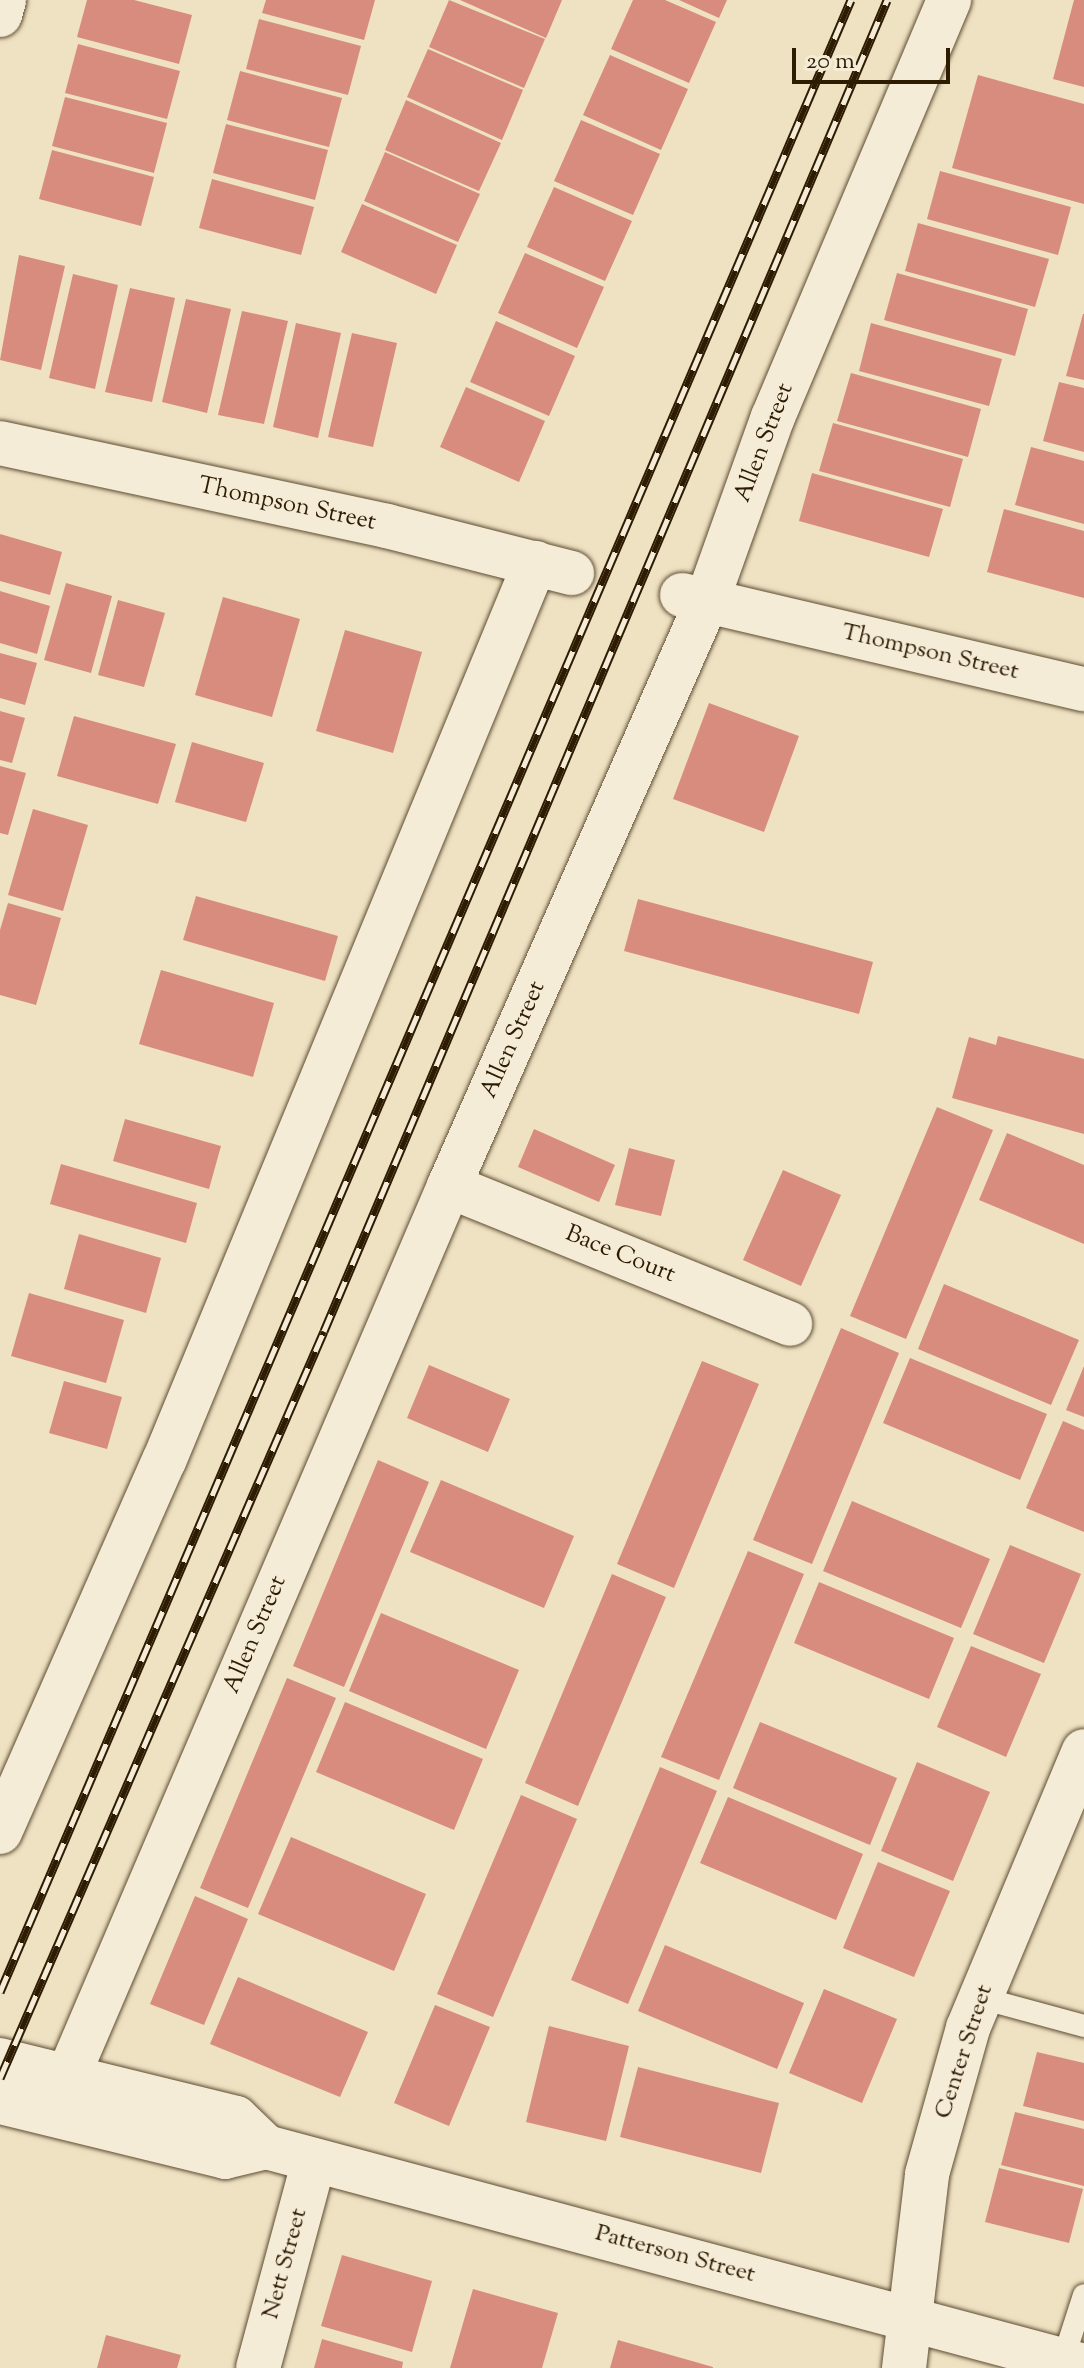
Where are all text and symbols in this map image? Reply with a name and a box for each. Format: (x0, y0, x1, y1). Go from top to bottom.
scale bar (796, 32, 954, 82)
text: 20 m (806, 45, 855, 79)
street label: Allen Street (729, 379, 801, 507)
street label: Thompson Street (196, 472, 378, 538)
street label: Thompson Street (839, 619, 1021, 687)
street label: Allen Street (475, 977, 553, 1103)
street label: Bace Court (561, 1220, 679, 1290)
street label: Allen Street (218, 1572, 294, 1698)
street label: Center Street (930, 1981, 1000, 2123)
street label: Nett Street (257, 2206, 315, 2322)
street label: Patterson Street (592, 2220, 758, 2290)

